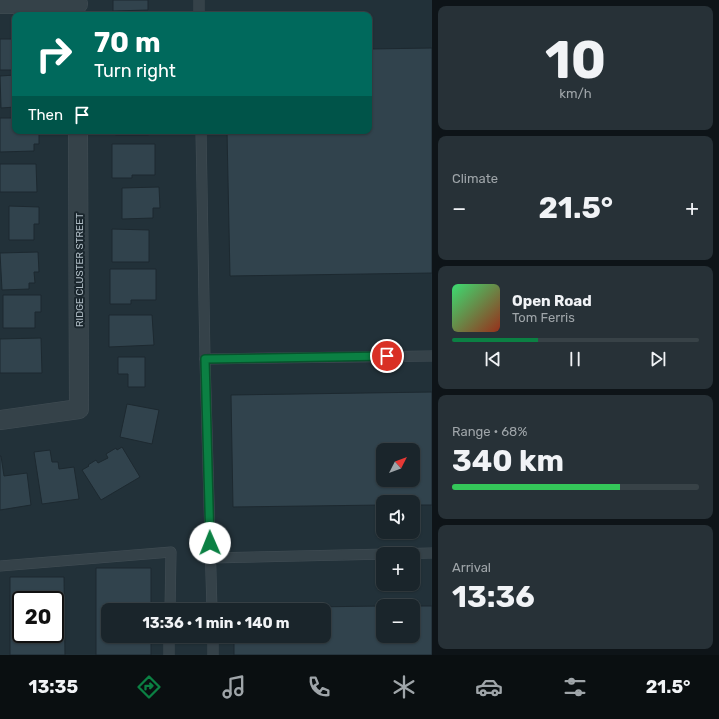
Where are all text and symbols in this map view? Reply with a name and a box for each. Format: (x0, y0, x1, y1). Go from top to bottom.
text: 70 m (94, 26, 161, 59)
icon: right (28, 28, 80, 80)
text: 10 (545, 29, 606, 91)
text: Turn right (94, 60, 176, 82)
text: km/h (559, 86, 592, 101)
icon: arrive (71, 104, 93, 126)
text: Then (28, 106, 63, 124)
text: Climate (452, 171, 498, 186)
text: 21.5° (538, 190, 613, 226)
text: − (452, 195, 466, 222)
text: + (685, 195, 699, 222)
street label: RIDGE CLUSTER STREET (74, 213, 86, 327)
text: Open Road (512, 292, 592, 310)
text: Tom Ferris (512, 310, 575, 325)
pin (370, 339, 404, 373)
icon: arrive (376, 345, 398, 367)
icon: previous (482, 348, 504, 370)
icon: pause (564, 348, 586, 370)
icon: next (647, 348, 669, 370)
text: Range · 68% (452, 424, 527, 439)
north arrow (376, 443, 420, 487)
map controls (376, 443, 420, 643)
text: 340 km (452, 443, 564, 479)
button: sound (376, 495, 420, 539)
position arrow (189, 522, 231, 564)
button: + (376, 547, 420, 591)
text: Arrival (452, 560, 491, 575)
text: 13:36 (452, 579, 535, 615)
speed limit sign: 20 (12, 591, 64, 643)
button: − (376, 599, 420, 643)
text: 13:36 · 1 min · 140 m (142, 614, 290, 632)
icon: directions (135, 673, 163, 701)
icon: music (220, 673, 248, 701)
icon: phone (305, 673, 333, 701)
icon: climate (390, 673, 418, 701)
icon: car (475, 673, 503, 701)
icon: filters (561, 673, 589, 701)
text: 13:35 (29, 676, 78, 698)
text: 21.5° (646, 676, 690, 698)

